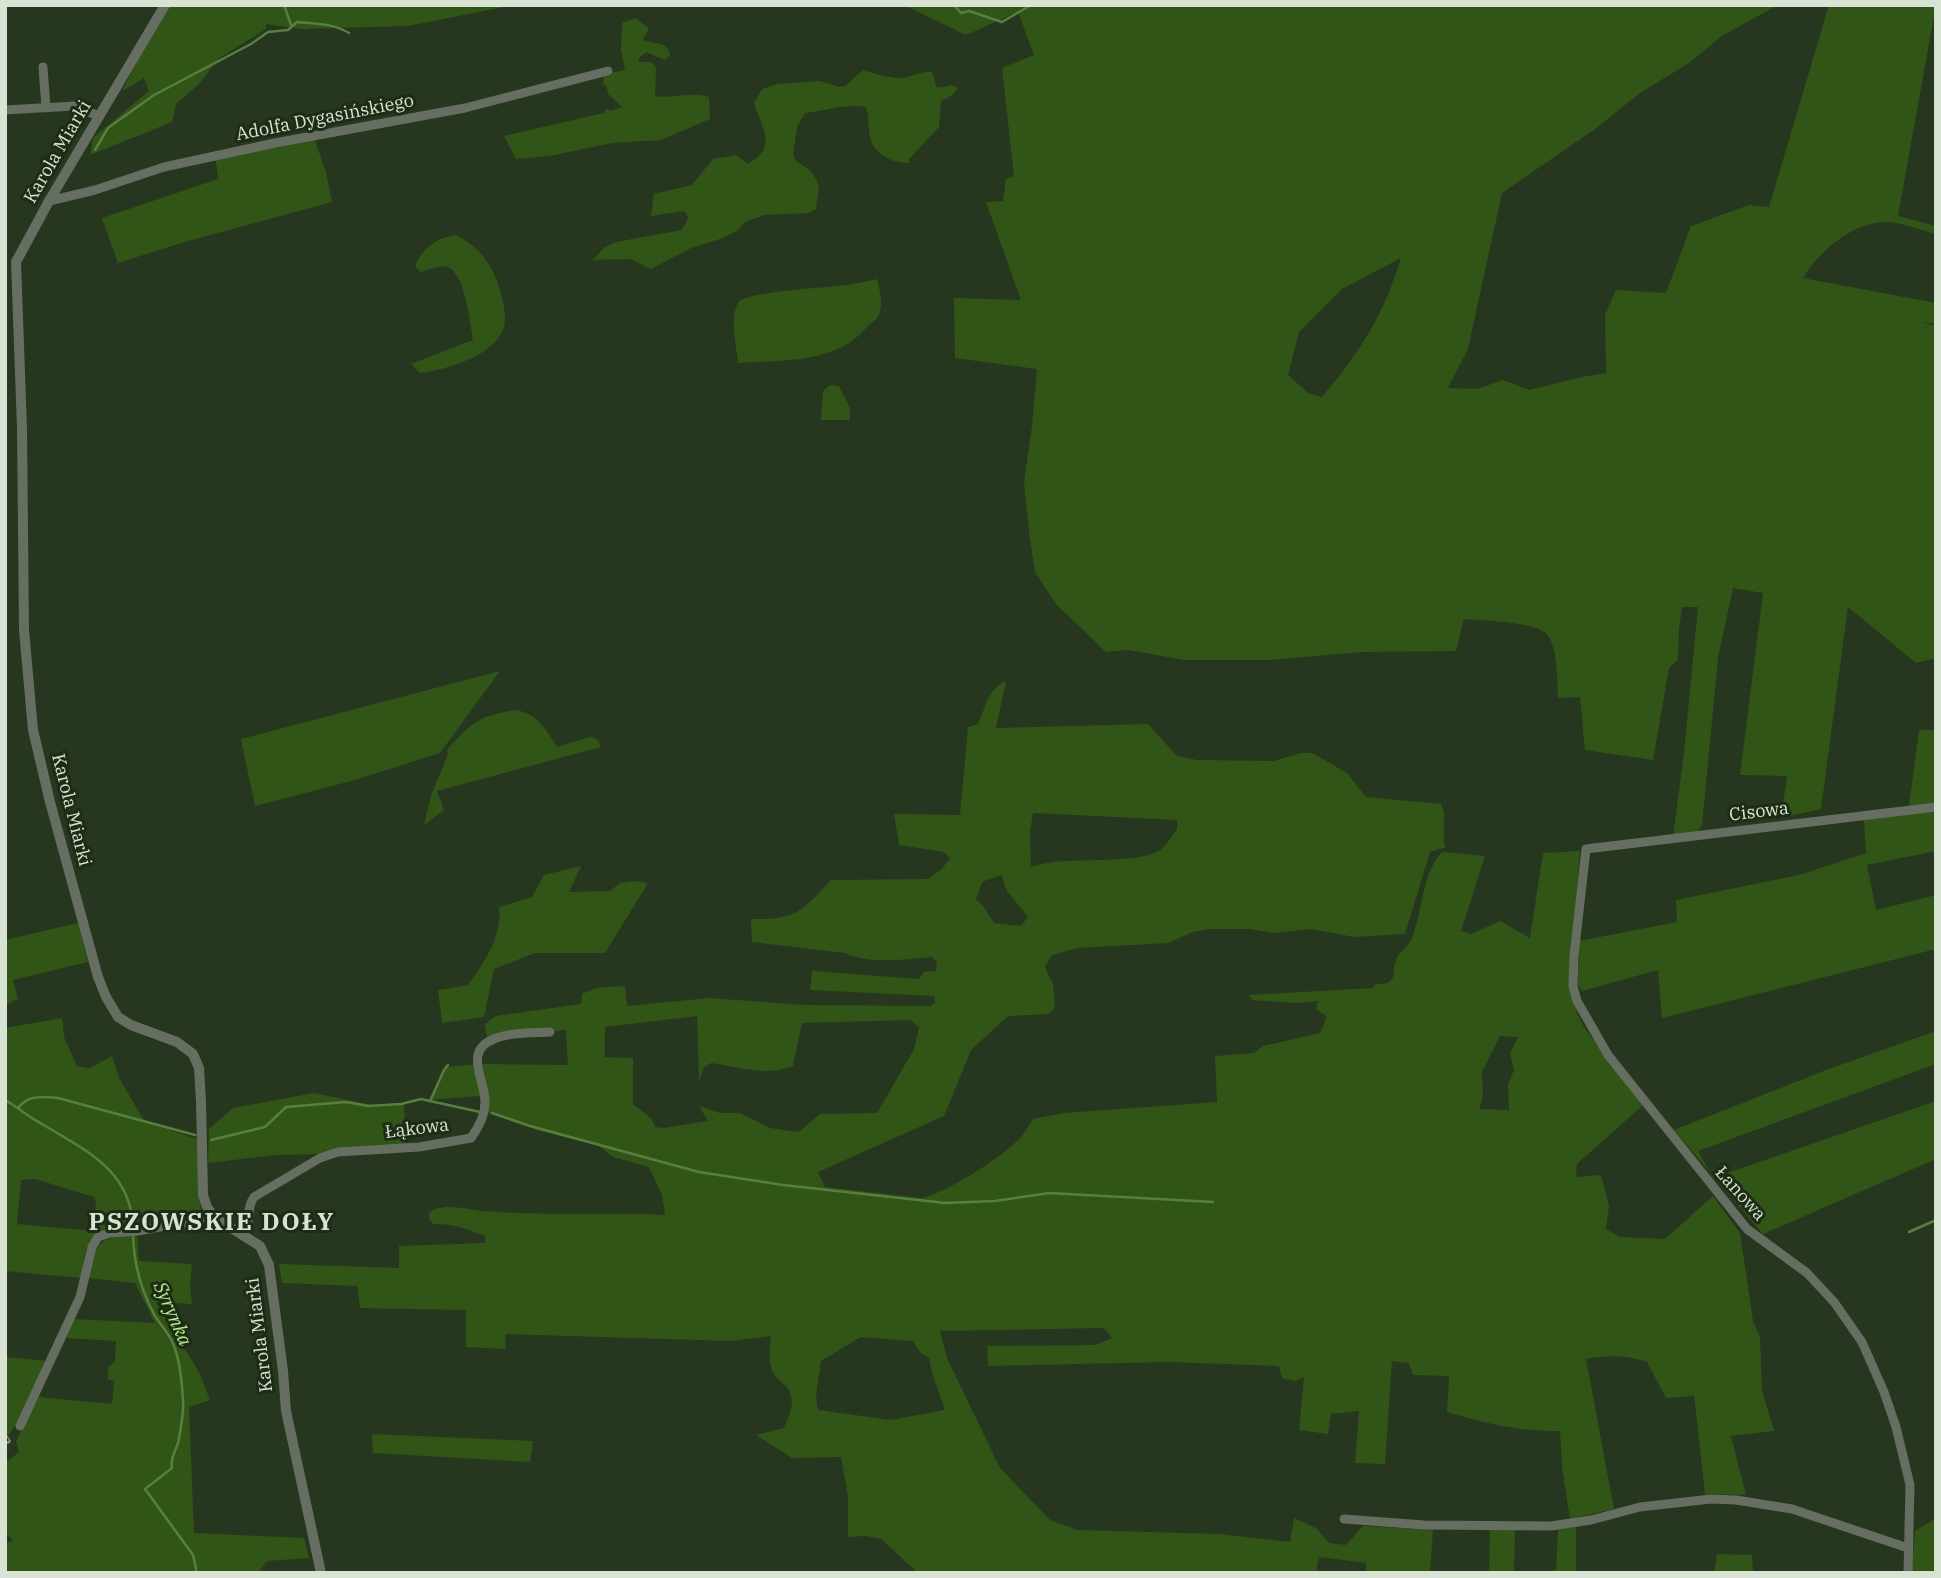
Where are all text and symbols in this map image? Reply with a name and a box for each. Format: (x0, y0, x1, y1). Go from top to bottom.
street label: Adolfa Dygasińskiego (234, 90, 416, 146)
street label: Karola Miarki (20, 97, 96, 207)
street label: Karola Miarki (47, 752, 95, 868)
street label: Cisowa (1728, 798, 1790, 826)
street label: Łąkowa (384, 1114, 450, 1144)
street label: Łanowa (1710, 1162, 1770, 1226)
district label: PSZOWSKIE DOŁY (90, 1209, 334, 1237)
street label: Karola Miarki (242, 1277, 278, 1393)
water label: Syrynka (148, 1278, 196, 1350)

